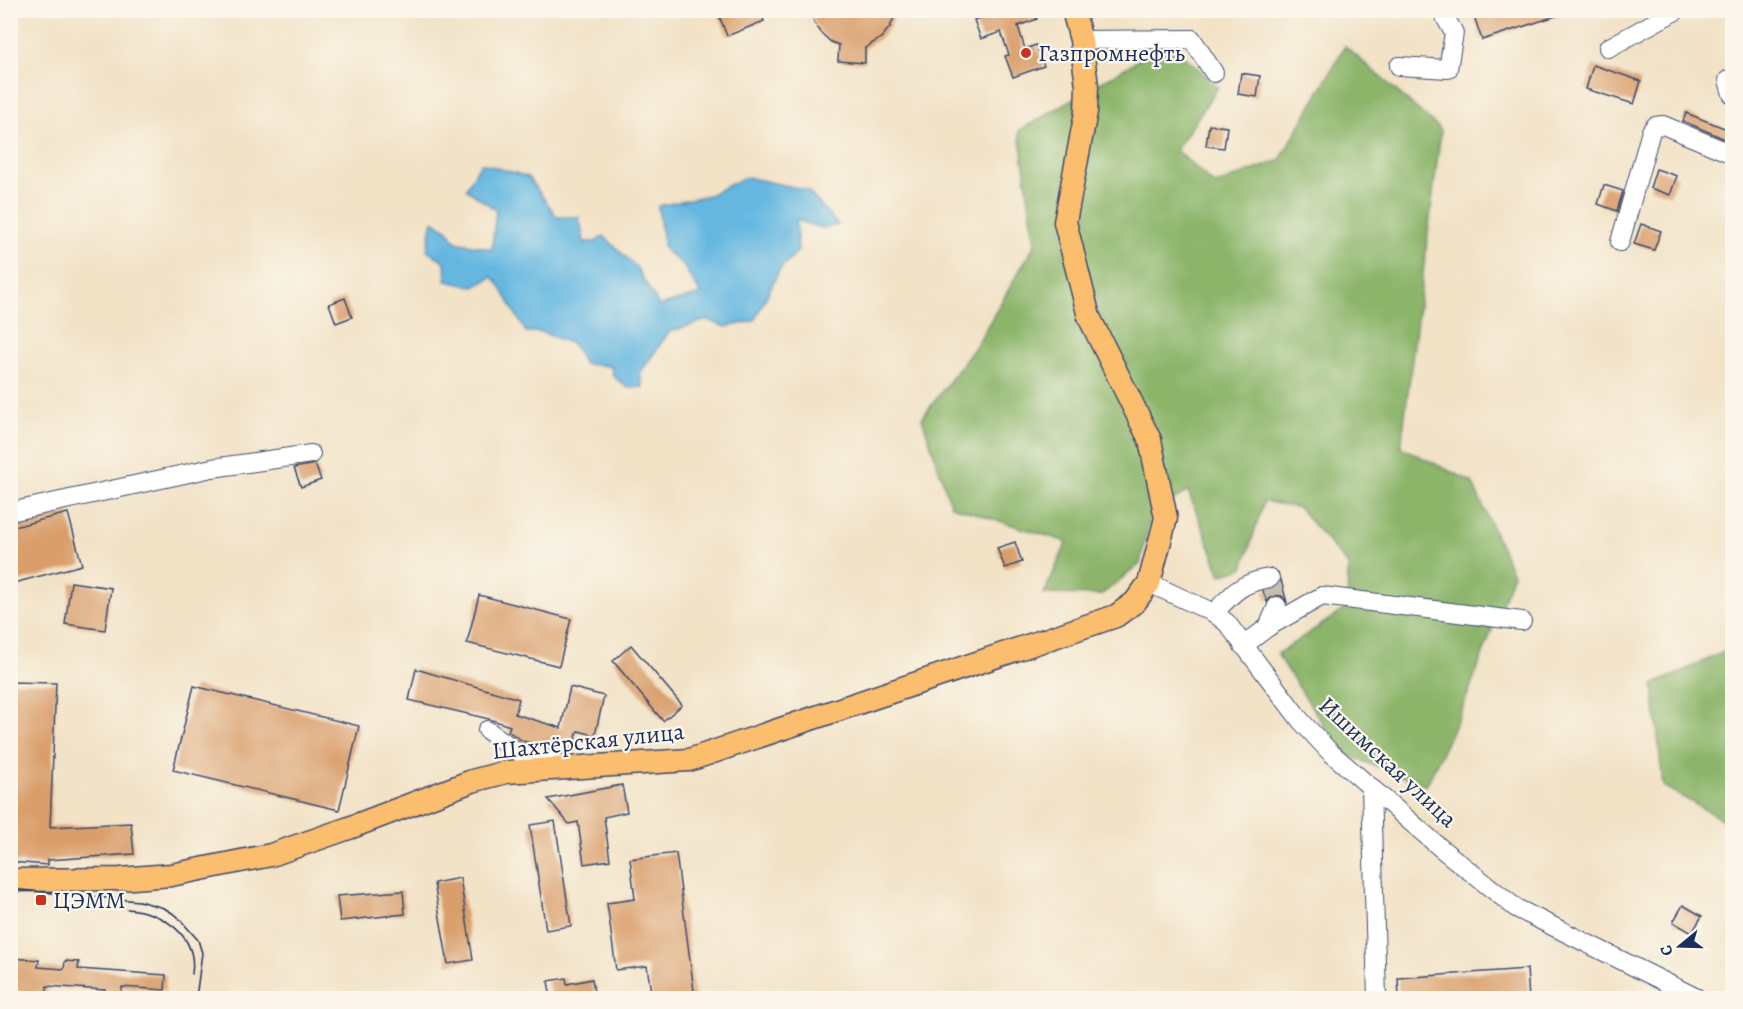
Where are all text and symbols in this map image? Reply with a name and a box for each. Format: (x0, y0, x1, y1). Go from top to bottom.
place label: Газпромнефть (1038, 37, 1185, 69)
marker: Газпромнефть (1019, 46, 1033, 60)
street label: Ишимская улица (1312, 689, 1464, 835)
street label: Шахтёрская улица (490, 715, 686, 767)
place label: ЦЭММ (53, 884, 126, 916)
marker: ЦЭММ (34, 893, 48, 907)
north arrow (1650, 916, 1710, 976)
text: С (1655, 942, 1679, 959)

